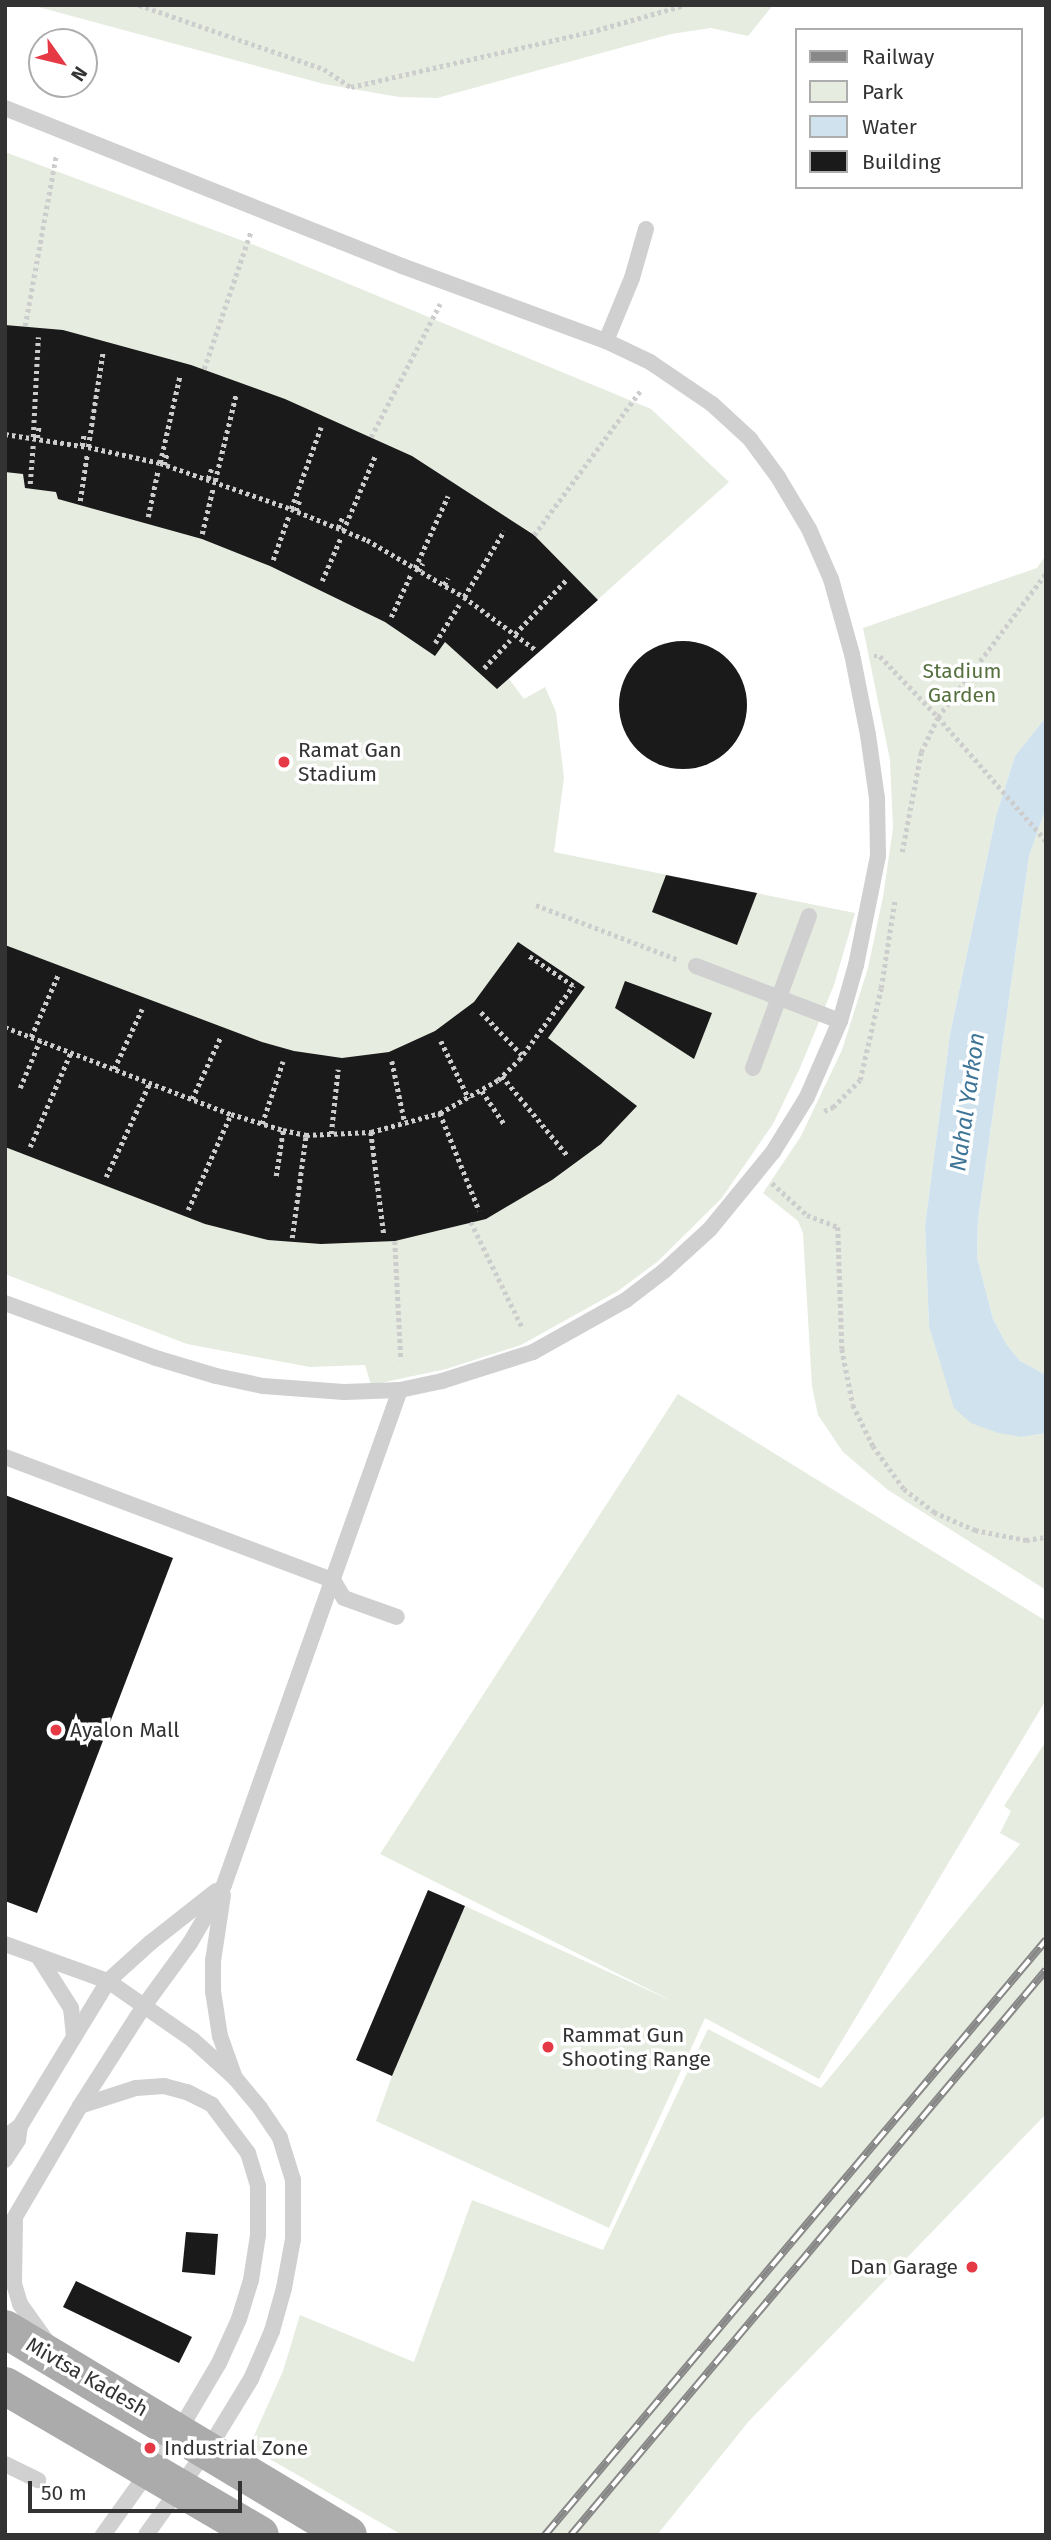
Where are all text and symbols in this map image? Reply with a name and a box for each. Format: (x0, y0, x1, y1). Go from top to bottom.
north arrow (28, 28, 98, 98)
legend (796, 28, 1023, 189)
text: Railway (862, 44, 934, 70)
text: N (66, 62, 92, 86)
text: Park (862, 79, 903, 105)
text: Water (862, 114, 917, 140)
text: Building (862, 149, 941, 175)
park label: Stadium Garden (922, 658, 1002, 708)
place label: Ramat Gan Stadium (298, 737, 401, 787)
marker: Ramat Gan Stadium (276, 754, 292, 770)
water label: Nahal Yarkon (944, 1031, 990, 1173)
place label: Ayalon Mall (70, 1717, 179, 1743)
marker: Ayalon Mall (48, 1722, 64, 1738)
place label: Rammat Gun Shooting Range (562, 2022, 711, 2072)
marker: Rammat Gun Shooting Range (540, 2039, 556, 2055)
place label: Dan Garage (850, 2254, 958, 2280)
marker: Dan Garage (964, 2259, 980, 2275)
street label: Mivtsa Kadesh (22, 2332, 152, 2422)
place label: Industrial Zone (164, 2435, 308, 2461)
marker: Industrial Zone (142, 2440, 158, 2456)
scale bar (32, 2466, 245, 2510)
text: 50 m (41, 2480, 87, 2506)

